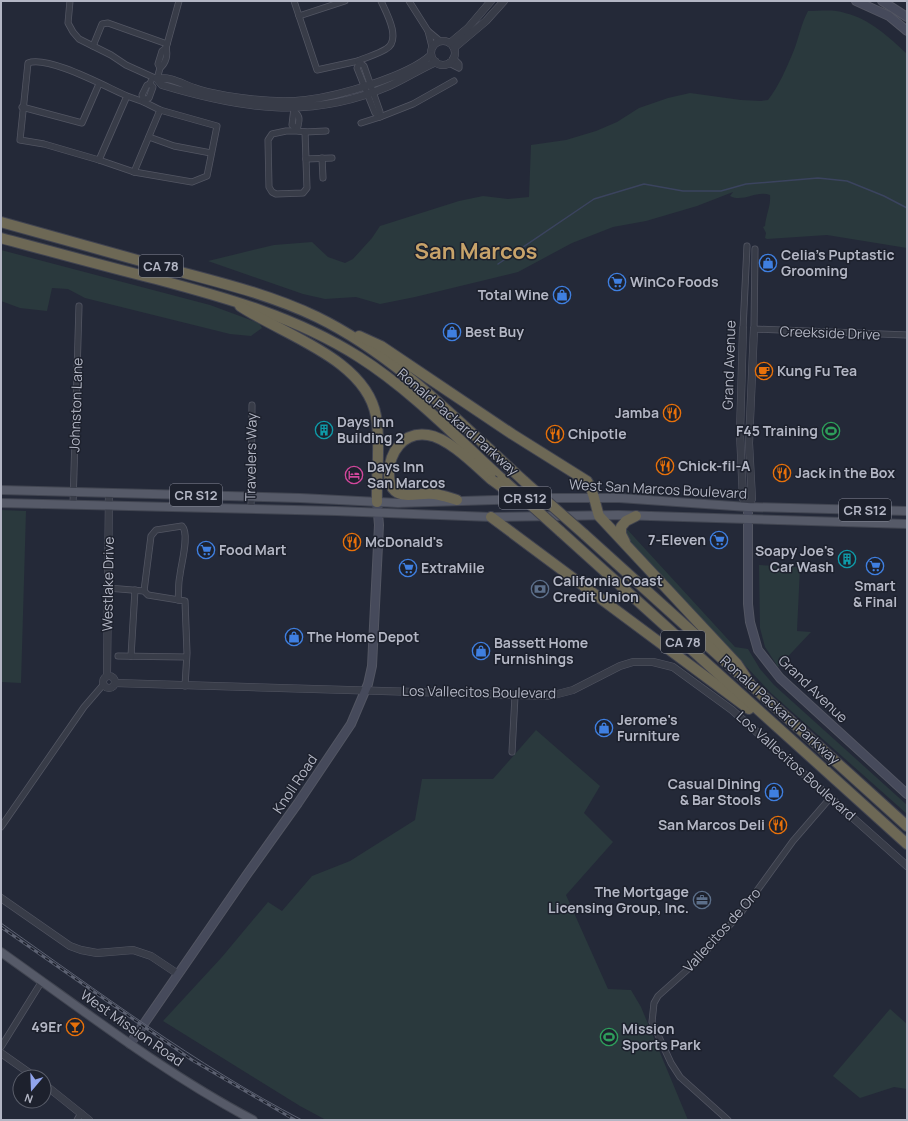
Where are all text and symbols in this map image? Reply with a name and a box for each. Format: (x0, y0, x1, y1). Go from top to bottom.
district label: San Marcos (415, 236, 538, 266)
place label: Celia's Puptastic Grooming (781, 245, 895, 280)
shop icon: Celia's Puptastic Grooming (758, 253, 778, 273)
road number: CA 78 (139, 255, 183, 277)
supermarket icon: WinCo Foods (607, 272, 627, 292)
place label: WinCo Foods (630, 272, 719, 291)
place label: Total Wine (478, 285, 549, 304)
shop icon: Total Wine (552, 285, 572, 305)
street label: Grand Avenue (717, 320, 740, 410)
street label: Creekside Drive (779, 321, 881, 344)
shop icon: Best Buy (442, 322, 462, 342)
place label: Best Buy (465, 322, 524, 341)
street label: Johnston Lane (64, 357, 87, 453)
cafe icon: Kung Fu Tea (754, 361, 774, 381)
place label: Kung Fu Tea (777, 361, 857, 380)
street label: Ronald Packard Parkway (394, 364, 523, 480)
place label: Jamba (615, 403, 659, 422)
restaurant icon: Jamba (662, 403, 682, 423)
street label: Travelers Way (240, 412, 261, 501)
place label: Days Inn Building 2 (337, 412, 404, 447)
building icon: Days Inn Building 2 (314, 420, 334, 440)
place label: F45 Training (736, 421, 818, 440)
sports icon: F45 Training (821, 421, 841, 441)
restaurant icon: Chipotle (545, 424, 565, 444)
place label: Chipotle (568, 424, 627, 443)
restaurant icon: Chick-fil-A (655, 456, 675, 476)
place label: Chick-fil-A (678, 456, 751, 475)
place label: Days Inn San Marcos (367, 457, 446, 492)
restaurant icon: Jack in the Box (772, 463, 792, 483)
place label: Jack in the Box (795, 463, 895, 482)
hotel icon: Days Inn San Marcos (344, 465, 364, 485)
street label: West San Marcos Boulevard (569, 474, 747, 503)
road number: CR S12 (170, 484, 222, 506)
road number: CR S12 (499, 487, 551, 509)
road number: CR S12 (839, 499, 891, 521)
place label: 7-Eleven (648, 530, 706, 549)
supermarket icon: 7-Eleven (709, 530, 729, 550)
restaurant icon: McDonald's (342, 532, 362, 552)
place label: McDonald's (365, 532, 443, 551)
street label: Westlake Drive (97, 536, 118, 632)
supermarket icon: Food Mart (196, 540, 216, 560)
place label: Food Mart (219, 540, 287, 559)
place label: Soapy Joe's Car Wash (755, 541, 834, 576)
building icon: Soapy Joe's Car Wash (837, 549, 857, 569)
supermarket icon: Smart & Final (865, 556, 885, 576)
supermarket icon: ExtraMile (398, 558, 418, 578)
place label: ExtraMile (421, 558, 485, 577)
place label: California Coast Credit Union (553, 571, 663, 606)
place label: Smart & Final (853, 576, 897, 611)
bank icon: California Coast Credit Union (530, 579, 550, 599)
shop icon: The Home Depot (284, 627, 304, 647)
place label: The Home Depot (307, 627, 419, 646)
road number: CA 78 (661, 631, 705, 653)
place label: Bassett Home Furnishings (494, 633, 588, 668)
shop icon: Bassett Home Furnishings (471, 641, 491, 661)
street label: Ronald Packard Parkway (716, 651, 845, 769)
street label: Grand Avenue (774, 651, 852, 727)
street label: Los Vallecitos Boulevard (402, 681, 556, 702)
street label: Los Vallecitos Boulevard (733, 707, 860, 824)
place label: Jerome's Furniture (617, 710, 680, 745)
shop icon: Jerome's Furniture (594, 718, 614, 738)
street label: Knoll Road (268, 750, 321, 817)
place label: Casual Dining & Bar Stools (668, 774, 761, 809)
shop icon: Casual Dining & Bar Stools (764, 782, 784, 802)
place label: San Marcos Deli (658, 815, 765, 834)
restaurant icon: San Marcos Deli (768, 815, 788, 835)
place label: The Mortgage Licensing Group, Inc. (548, 882, 689, 917)
street label: Vallecitos de Oro (679, 883, 765, 976)
office icon: The Mortgage Licensing Group, Inc. (692, 890, 712, 910)
street label: West Mission Road (77, 985, 188, 1070)
place label: 49Er (31, 1017, 62, 1036)
bar icon: 49Er (65, 1017, 85, 1037)
place label: Mission Sports Park (622, 1019, 701, 1054)
sports icon: Mission Sports Park (599, 1027, 619, 1047)
north arrow (12, 1069, 52, 1109)
text: N (22, 1091, 35, 1107)

